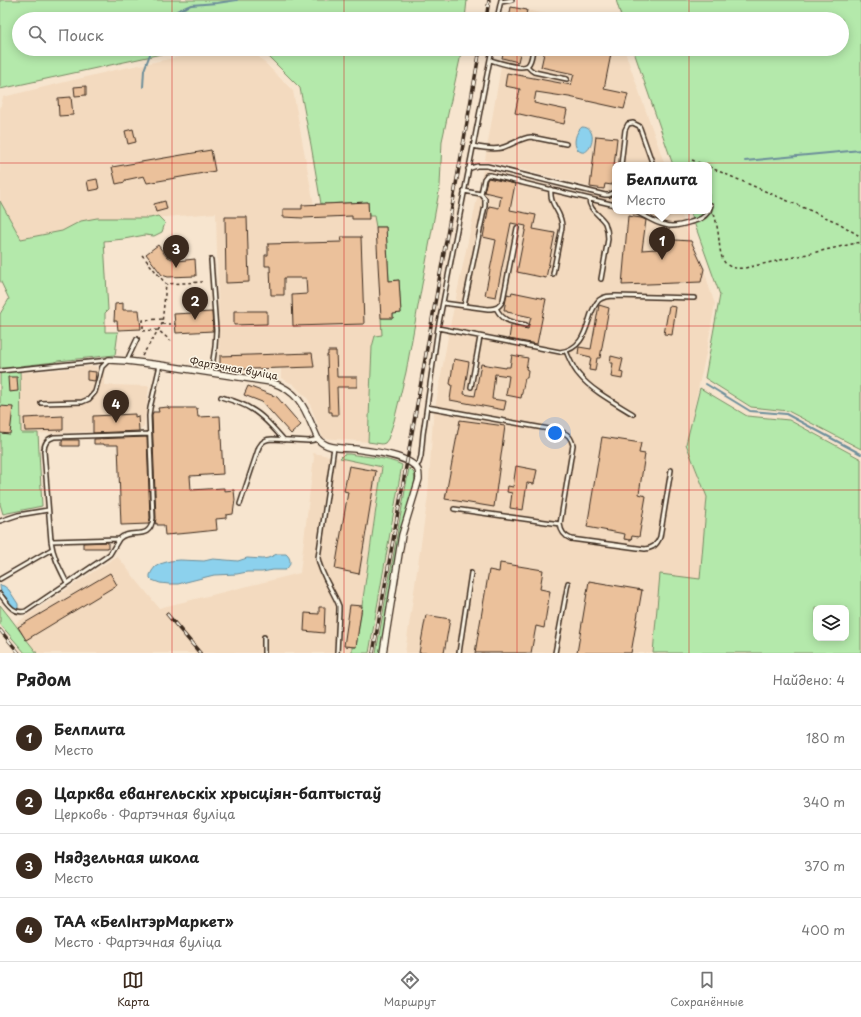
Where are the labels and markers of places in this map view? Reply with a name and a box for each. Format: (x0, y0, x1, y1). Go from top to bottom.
pin: 1 (649, 227, 675, 260)
pin: 3 (163, 235, 189, 268)
pin: 2 (182, 287, 208, 320)
pin: 4 (103, 390, 129, 423)

